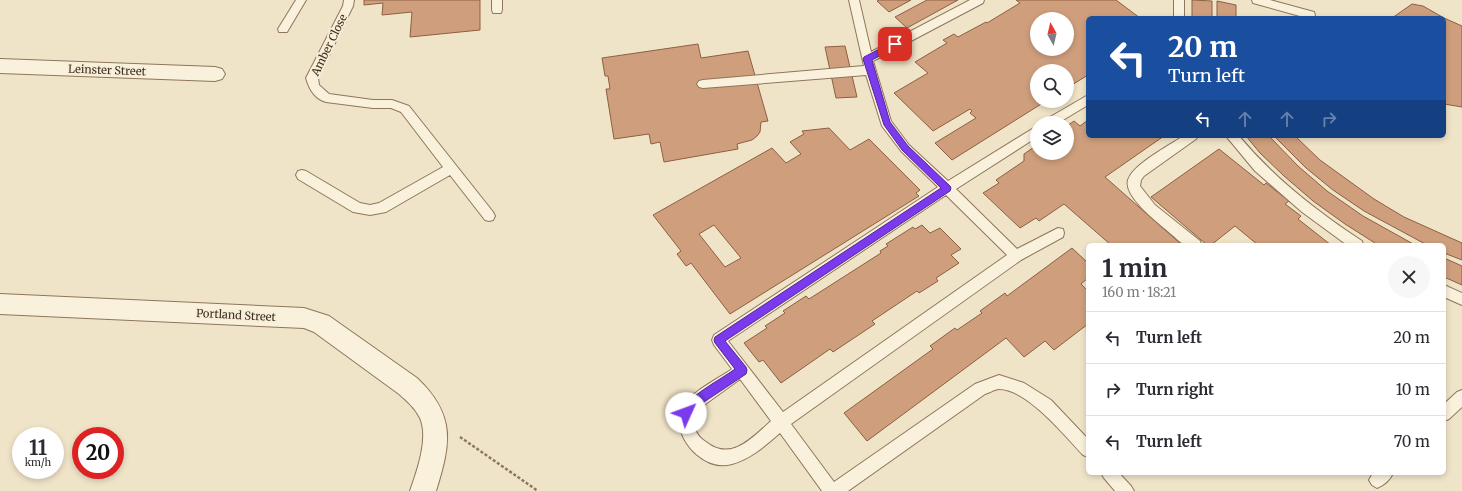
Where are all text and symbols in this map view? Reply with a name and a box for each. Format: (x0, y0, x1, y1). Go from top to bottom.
street label: Amber Close (308, 12, 350, 79)
north arrow (1030, 12, 1074, 56)
map controls (1030, 12, 1074, 160)
pin (878, 27, 912, 61)
text: 20 m (1168, 29, 1237, 65)
icon: left (1102, 32, 1154, 84)
icon: arrive (884, 33, 906, 55)
street label: Leinster Street (68, 62, 147, 78)
button: search (1030, 64, 1074, 108)
text: Turn left (1168, 64, 1245, 87)
icon: left (1192, 108, 1214, 130)
icon: ahead (1234, 108, 1256, 130)
icon: ahead (1276, 108, 1298, 130)
icon: right (1318, 108, 1340, 130)
button: layers (1030, 116, 1074, 160)
text: 1 min (1102, 253, 1167, 284)
button: close (1388, 256, 1430, 298)
text: 160 m · 18:21 (1102, 284, 1176, 301)
street label: Portland Street (196, 306, 277, 324)
icon: left (1102, 327, 1124, 349)
text: Turn left (1136, 328, 1202, 347)
text: 20 m (1393, 328, 1430, 347)
icon: right (1102, 379, 1124, 401)
text: Turn right (1136, 380, 1214, 399)
text: 10 m (1396, 380, 1430, 399)
position arrow (665, 392, 707, 434)
speed limit sign: 20 (72, 427, 124, 479)
icon: left (1102, 431, 1124, 453)
text: Turn left (1136, 432, 1202, 451)
text: 70 m (1394, 432, 1430, 451)
text: 11 (29, 435, 47, 460)
text: km/h (25, 456, 51, 469)

